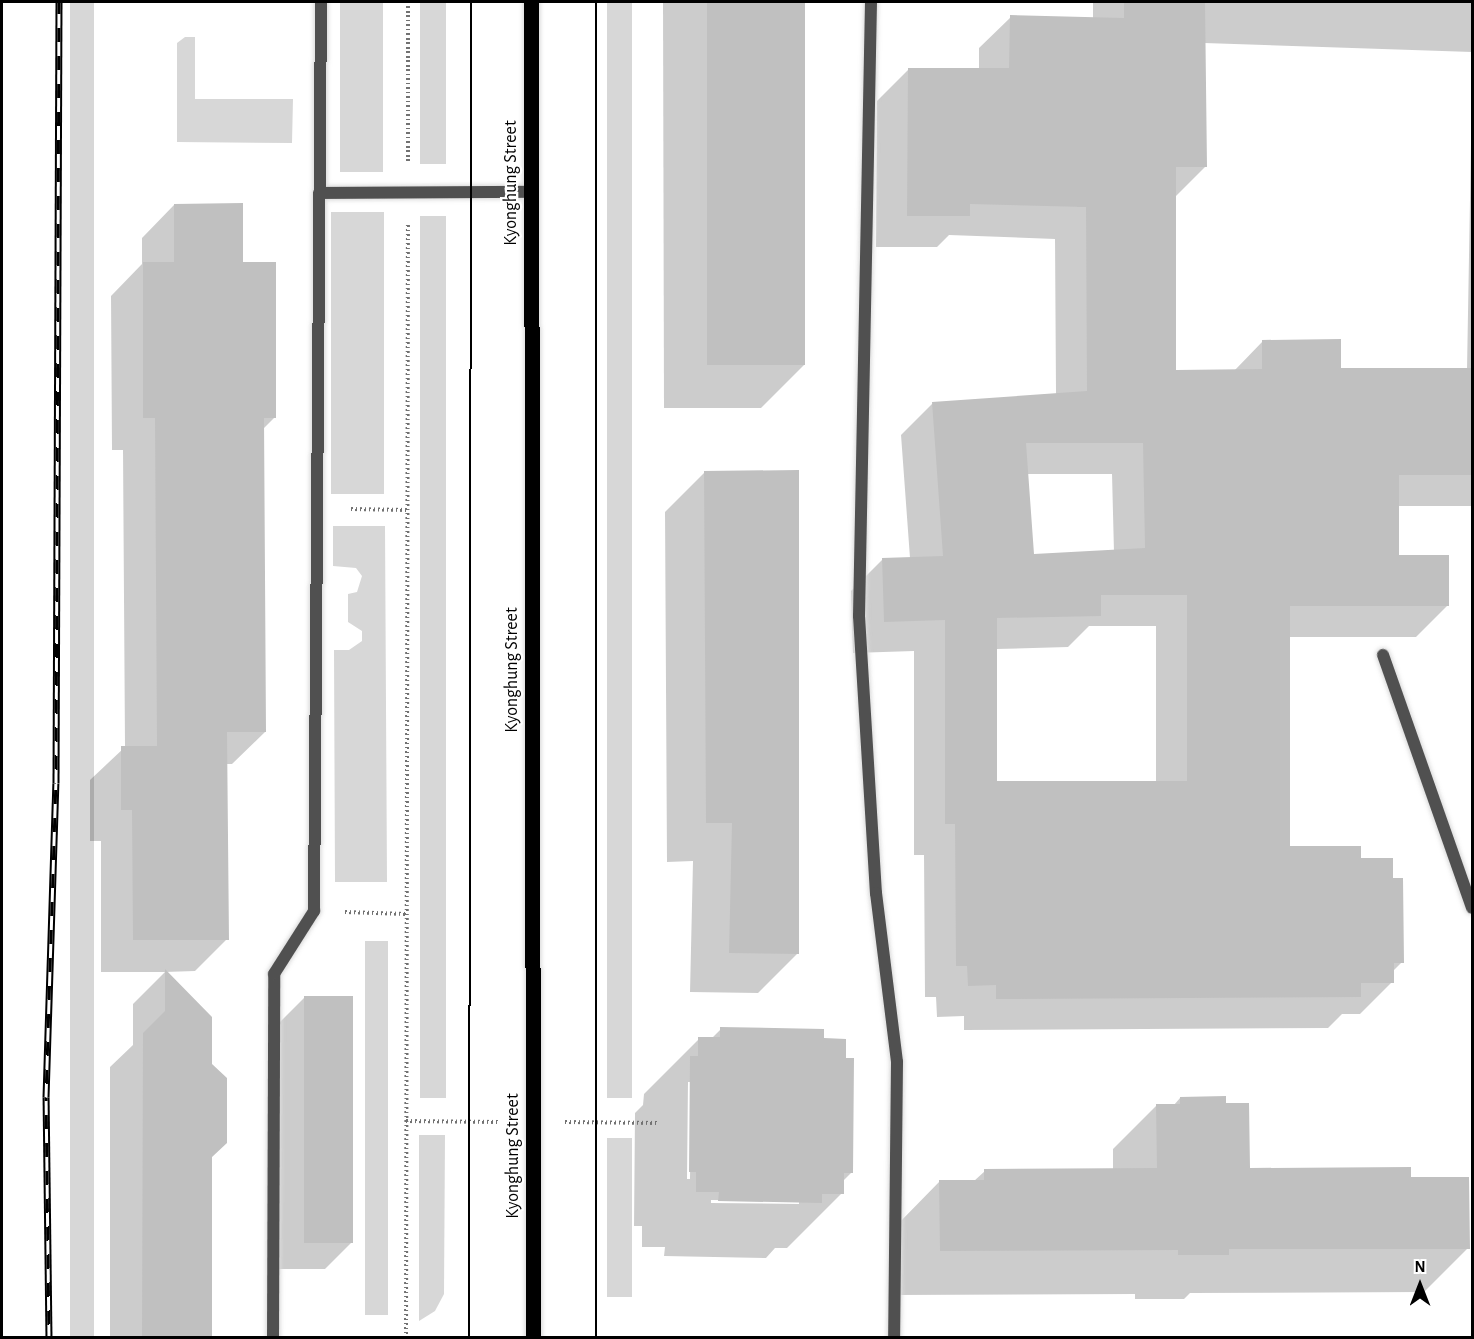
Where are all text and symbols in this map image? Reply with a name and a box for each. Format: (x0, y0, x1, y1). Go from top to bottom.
street label: Kyonghung Street (500, 120, 522, 246)
street label: Kyonghung Street (501, 607, 523, 733)
street label: Kyonghung Street (502, 1093, 524, 1219)
north arrow (1390, 1255, 1450, 1315)
text: N (1414, 1259, 1426, 1275)

